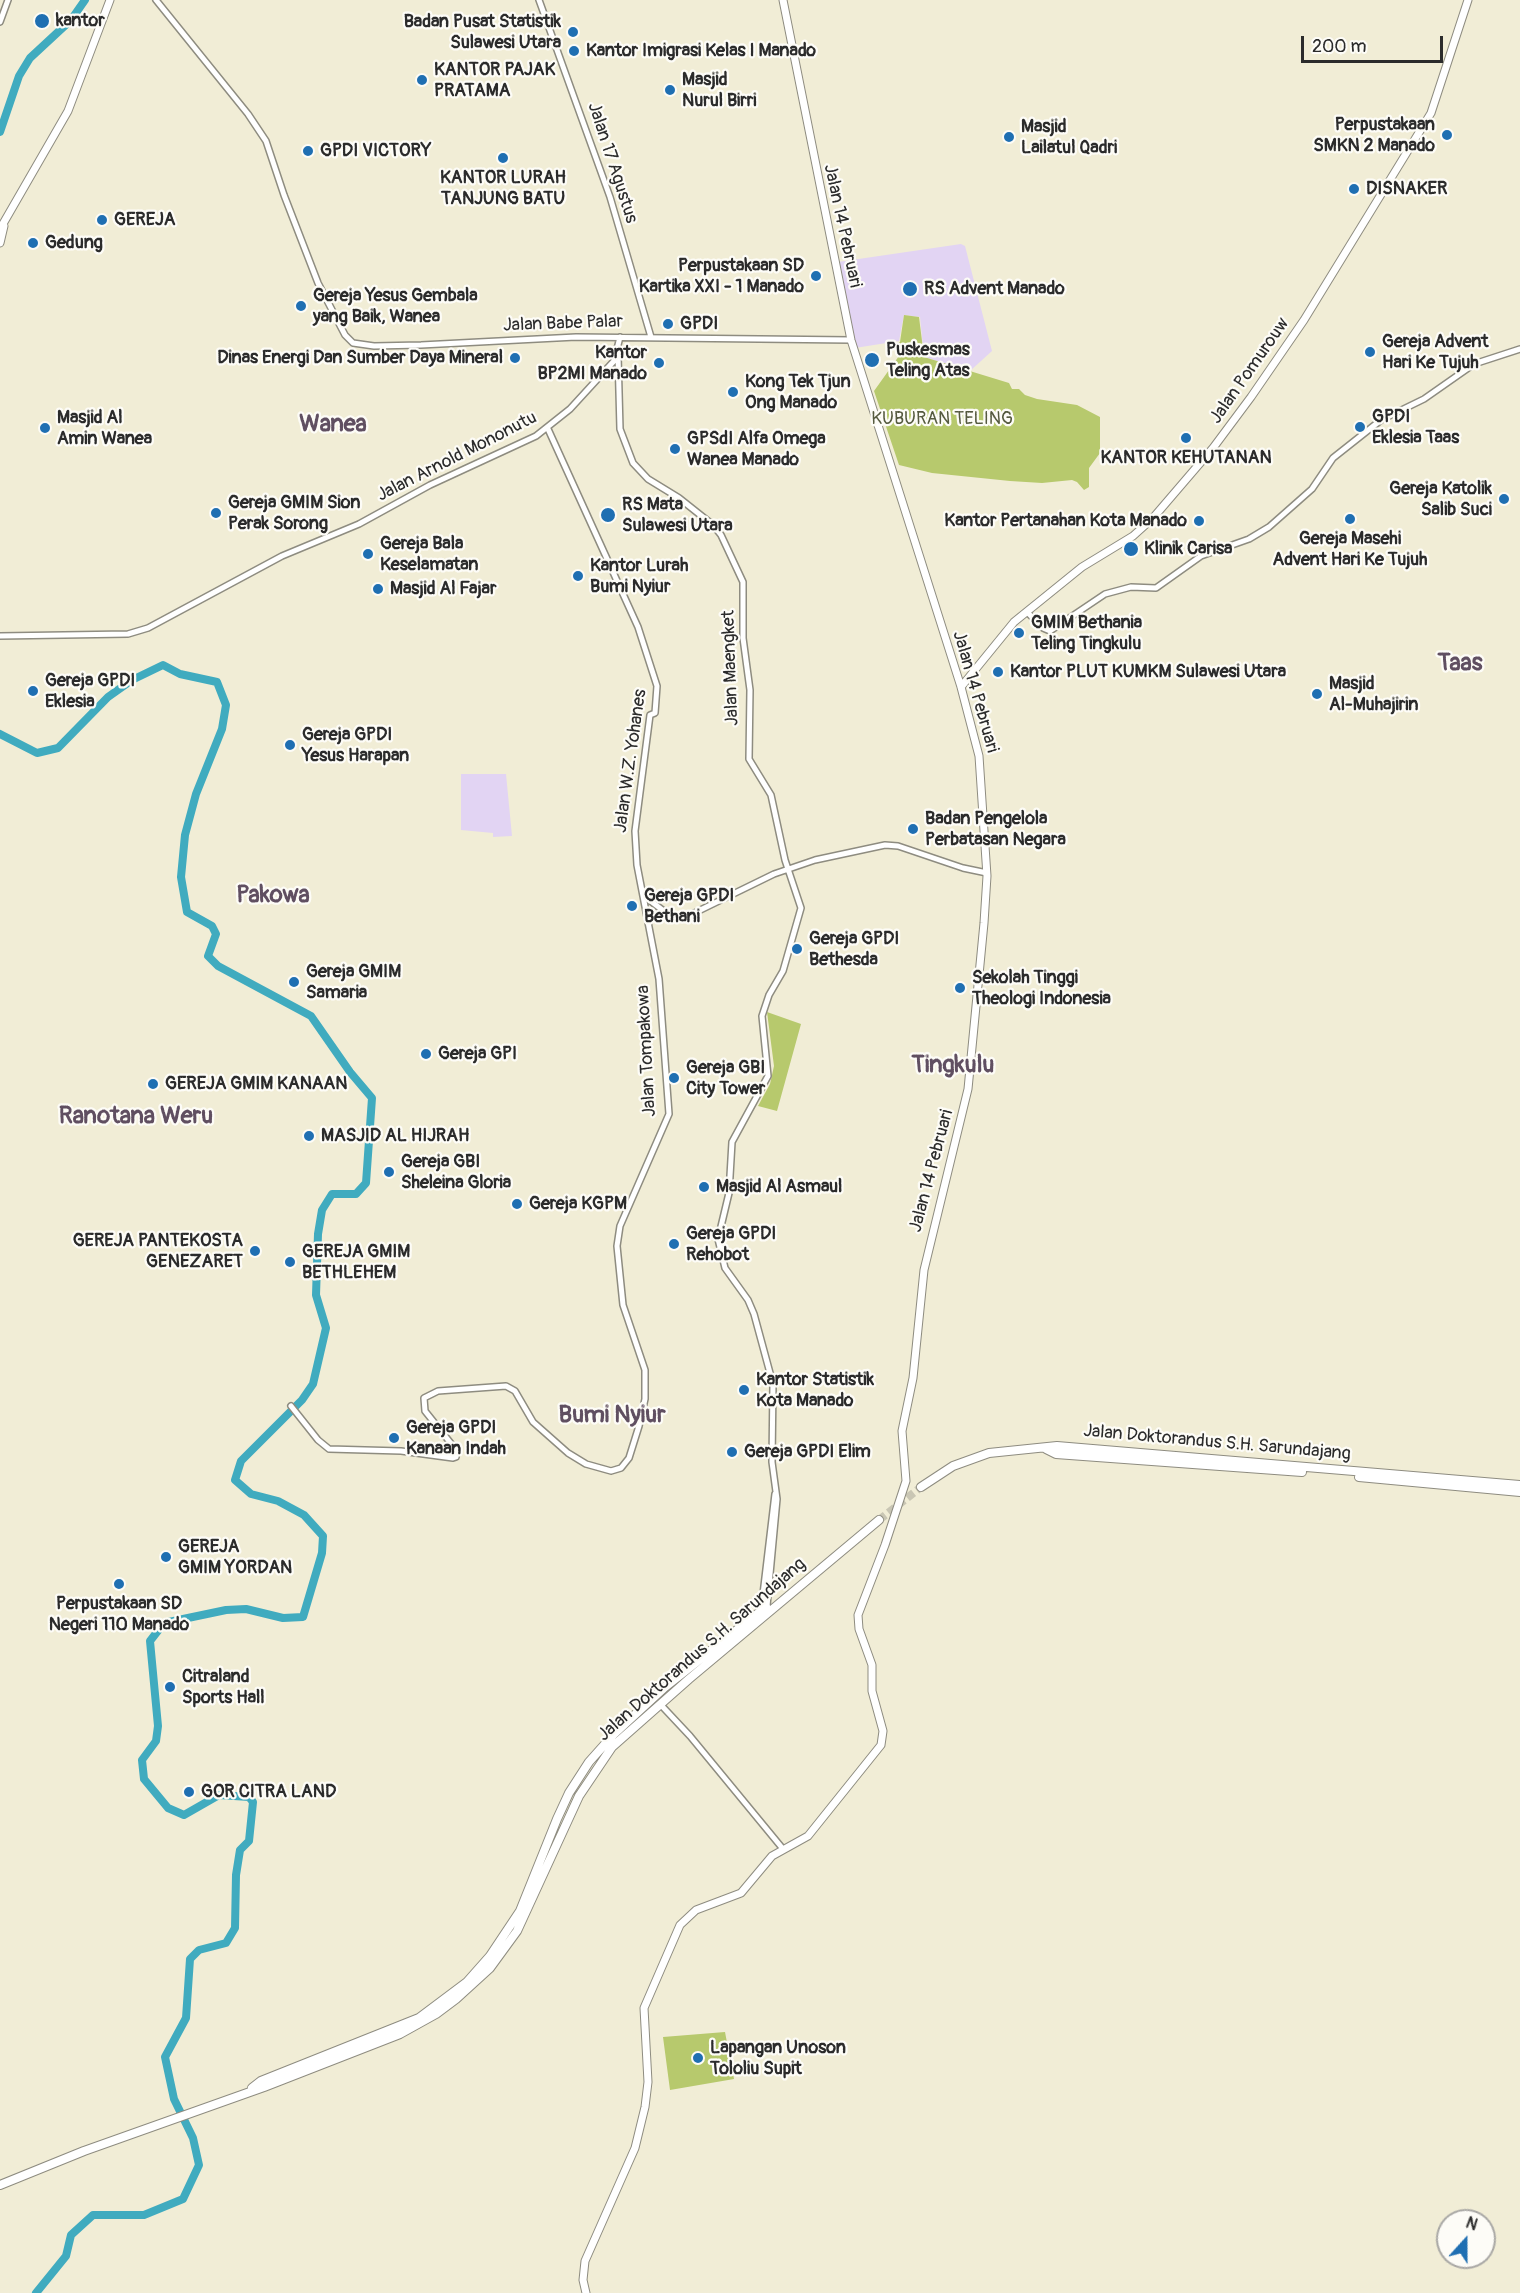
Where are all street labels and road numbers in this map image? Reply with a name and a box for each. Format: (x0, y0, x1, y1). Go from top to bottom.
street label: Jalan 17 Agustus (582, 100, 642, 226)
street label: Jalan 14 Pebruari (818, 162, 866, 290)
street label: Jalan Babe Palar (503, 311, 623, 337)
street label: Jalan Pomurouw (1206, 314, 1294, 428)
street label: Jalan Arnold Mononutu (373, 407, 541, 507)
street label: Jalan Maengket (718, 610, 744, 726)
street label: Jalan 14 Pebruari (947, 629, 1003, 755)
street label: Jalan W.Z. Yohanes (610, 688, 652, 834)
street label: Jalan Tompakowa (633, 985, 661, 1117)
street label: Jalan 14 Pebruari (905, 1107, 959, 1235)
street label: Jalan Doktorandus S.H. Sarundajang (1082, 1421, 1352, 1465)
street label: Jalan Doktorandus S.H. Sarundajang (594, 1554, 810, 1746)

